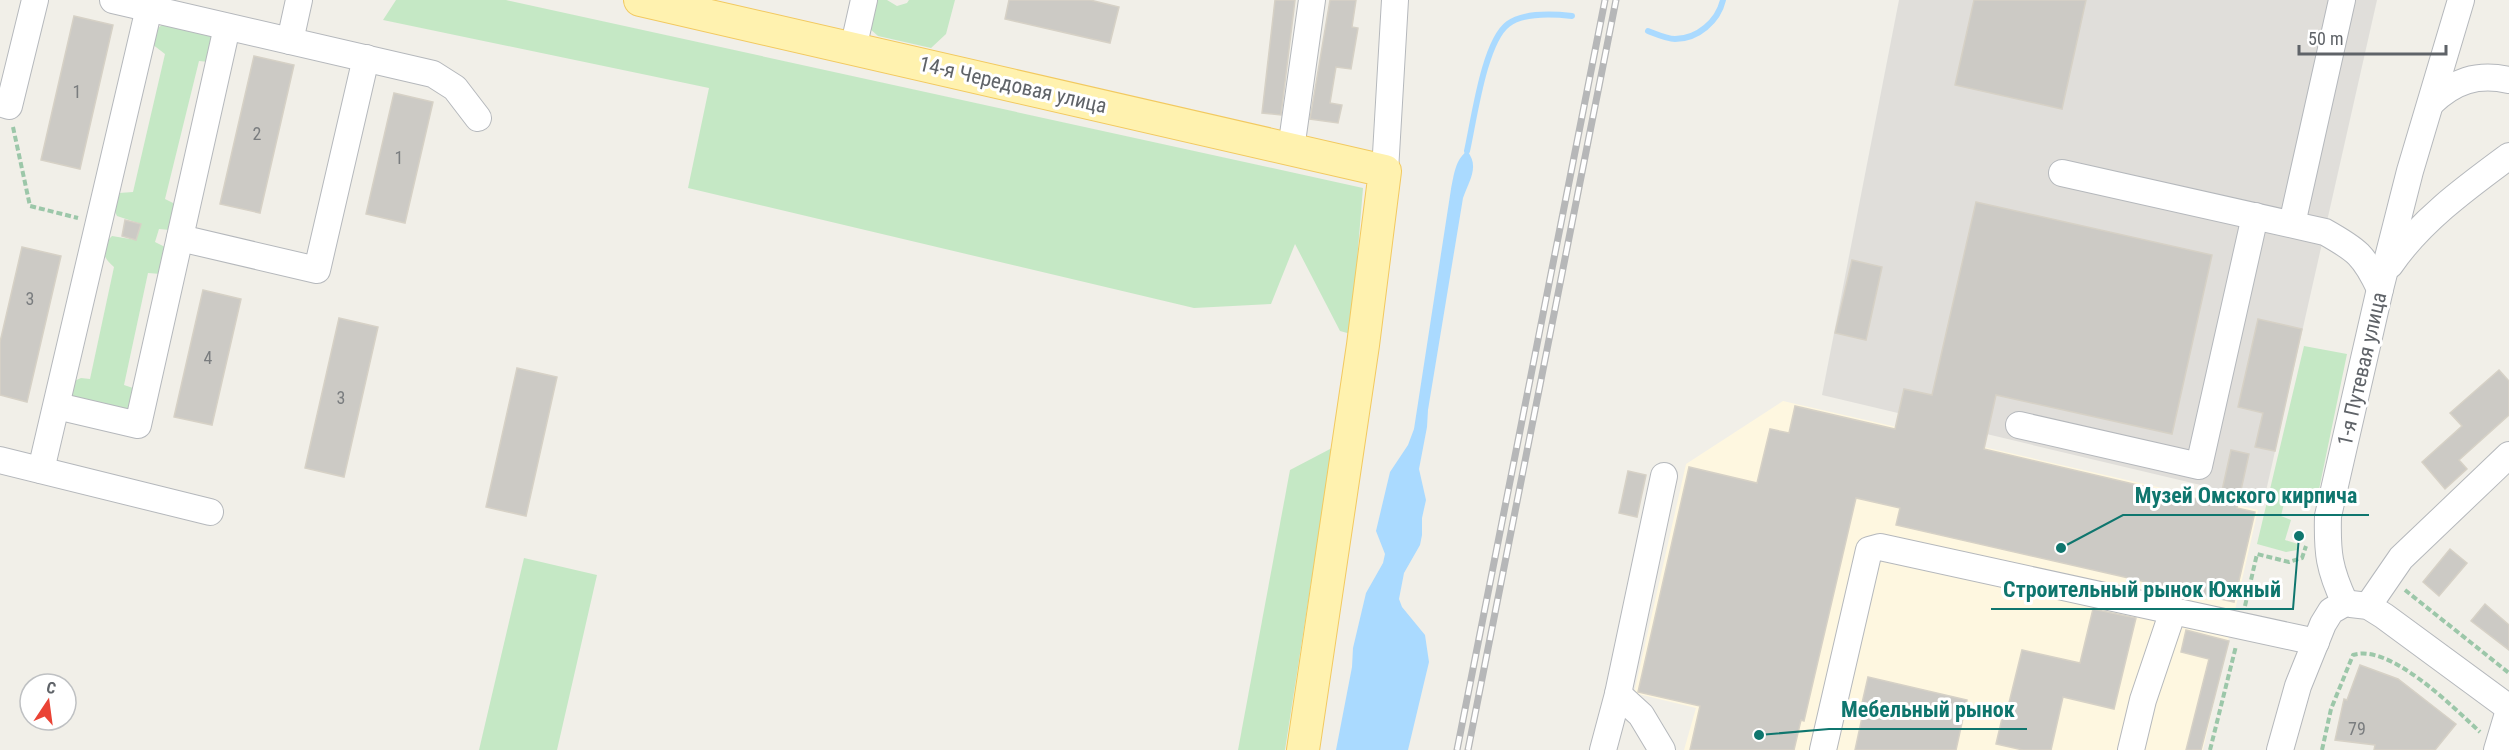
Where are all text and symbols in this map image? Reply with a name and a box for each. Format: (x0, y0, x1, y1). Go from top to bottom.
scale bar (2299, 18, 2446, 56)
text: 50 m (2308, 28, 2343, 49)
street label: 14-я Чередовая улица (917, 52, 1109, 118)
house number: 1 (73, 81, 81, 102)
house number: 2 (253, 123, 262, 144)
house number: 1 (395, 147, 403, 168)
house number: 3 (26, 288, 34, 309)
street label: 1-я Путевая улица (2333, 290, 2391, 448)
house number: 4 (204, 347, 213, 368)
house number: 3 (337, 387, 345, 408)
callout: Музей Омского кирпича (2123, 475, 2369, 515)
text: Музей Омского кирпича (2135, 483, 2357, 508)
callout: Строительный рынок Южный (1991, 569, 2293, 609)
text: Строительный рынок Южный (2003, 577, 2281, 602)
north arrow (18, 672, 78, 732)
text: С (45, 678, 58, 698)
callout: Мебельный рынок (1829, 689, 2027, 729)
text: Мебельный рынок (1841, 697, 2015, 722)
house number: 79 (2348, 718, 2366, 739)

